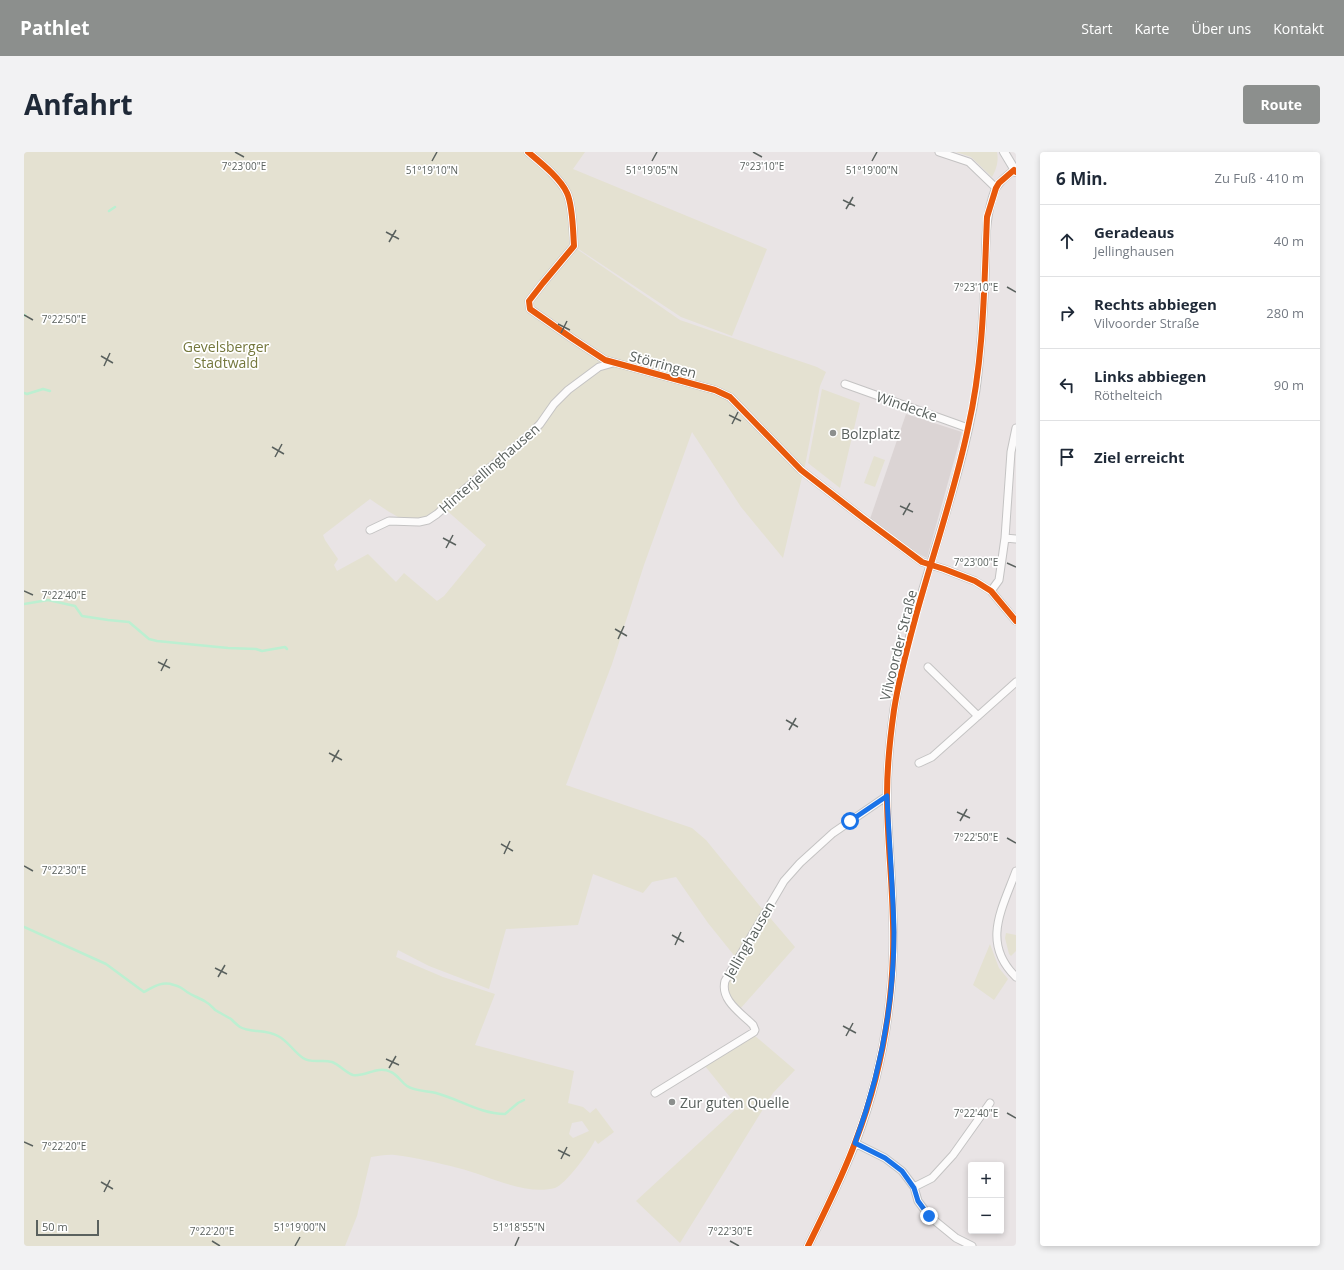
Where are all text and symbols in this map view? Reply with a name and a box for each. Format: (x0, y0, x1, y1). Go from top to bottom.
text: Pathlet (20, 15, 89, 41)
text: Start (1081, 19, 1113, 38)
text: Karte (1135, 19, 1169, 38)
text: Über uns (1191, 19, 1251, 38)
text: Kontakt (1273, 19, 1324, 38)
text: Anfahrt (24, 85, 133, 123)
button: Route (1243, 85, 1320, 124)
text: 7°23'00"E (222, 159, 266, 173)
text: 7°23'10"E (740, 159, 784, 173)
text: 51°19'10"N (406, 163, 458, 177)
text: 51°19'05"N (626, 163, 678, 177)
text: 51°19'00"N (846, 163, 898, 177)
text: 6 Min. (1056, 167, 1107, 190)
text: Zu Fuß · 410 m (1215, 169, 1304, 187)
text: Geradeaus (1094, 222, 1174, 242)
icon: ahead (1056, 230, 1078, 252)
text: 40 m (1274, 232, 1304, 250)
text: Jellinghausen (1094, 242, 1174, 260)
text: 7°23'10"E (954, 280, 998, 294)
text: Rechts abbiegen (1094, 294, 1217, 314)
icon: right (1056, 302, 1078, 324)
text: 280 m (1266, 304, 1304, 322)
text: 7°22'50"E (42, 312, 86, 326)
text: Vilvoorder Straße (1094, 314, 1199, 332)
park label: Gevelsberger Stadtwald (183, 337, 269, 372)
street label: Störringen (627, 346, 699, 382)
text: Links abbiegen (1094, 366, 1206, 386)
icon: left (1056, 374, 1078, 396)
text: 90 m (1274, 376, 1304, 394)
text: Röthelteich (1094, 386, 1162, 404)
street label: Windecke (874, 387, 940, 425)
street label: Hinterjellinghausen (435, 419, 543, 517)
place label: Bolzplatz (841, 424, 900, 443)
marker: Bolzplatz (828, 428, 838, 438)
icon: arrive (1056, 446, 1078, 468)
text: Ziel erreicht (1094, 447, 1185, 467)
text: 7°23'00"E (954, 555, 998, 569)
text: 7°22'40"E (42, 588, 86, 602)
street label: Vilvoorder Straße (875, 588, 921, 702)
route start (841, 812, 859, 830)
text: 7°22'50"E (954, 830, 998, 844)
text: 7°22'30"E (42, 863, 86, 877)
street label: Jellinghausen (718, 898, 779, 984)
place label: Zur guten Quelle (680, 1093, 790, 1112)
marker: Zur guten Quelle (667, 1097, 677, 1107)
text: 7°22'40"E (954, 1106, 998, 1120)
text: 7°22'20"E (42, 1139, 86, 1153)
map controls (968, 1162, 1004, 1234)
button: + (968, 1162, 1004, 1198)
button: − (968, 1198, 1004, 1234)
route end (920, 1207, 938, 1225)
scale bar (36, 1218, 99, 1237)
text: 50 m (42, 1219, 68, 1234)
text: 51°19'00"N (274, 1220, 326, 1234)
text: 51°18'55"N (493, 1220, 545, 1234)
text: 7°22'20"E (190, 1224, 234, 1238)
text: 7°22'30"E (708, 1224, 752, 1238)

